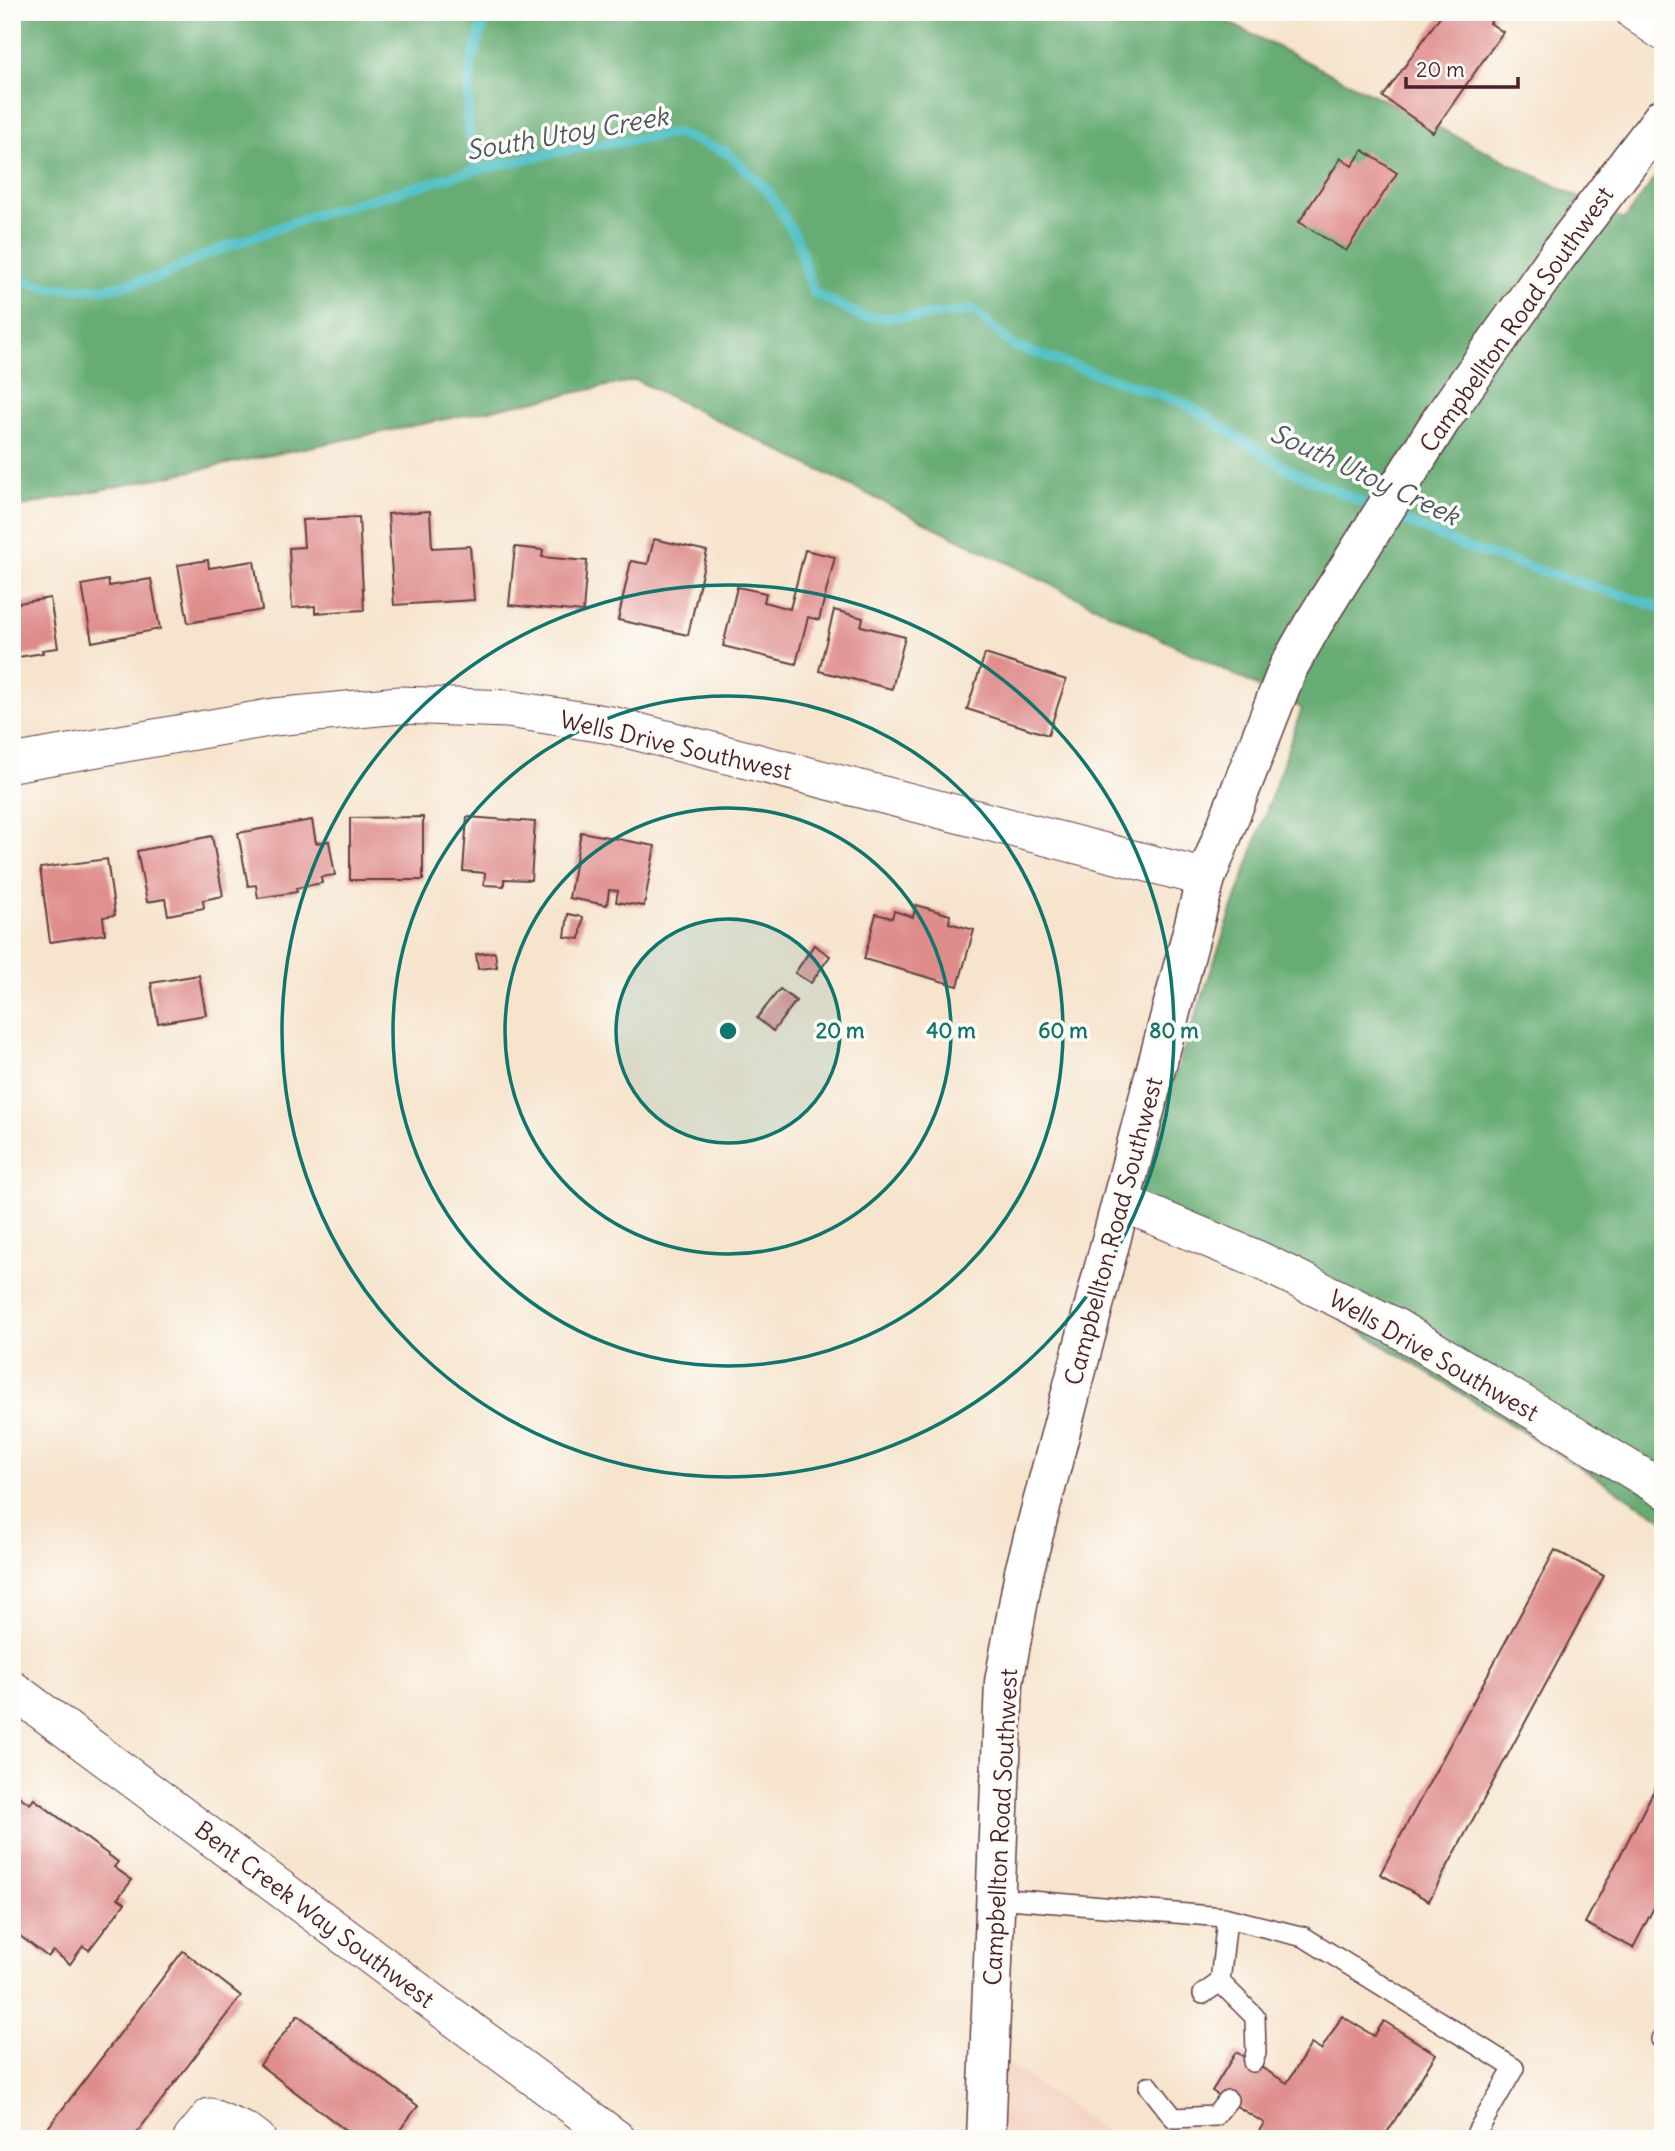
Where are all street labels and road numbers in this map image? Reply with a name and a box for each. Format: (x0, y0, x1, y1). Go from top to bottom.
street label: Campbellton Road Southwest (1413, 180, 1619, 458)
street label: Wells Drive Southwest (557, 704, 795, 786)
street label: Campbellton Road Southwest (1057, 1074, 1169, 1388)
street label: Wells Drive Southwest (1324, 1283, 1544, 1427)
street label: Campbellton Road Southwest (977, 1668, 1023, 1986)
street label: Bent Creek Way Southwest (189, 1814, 441, 2014)

